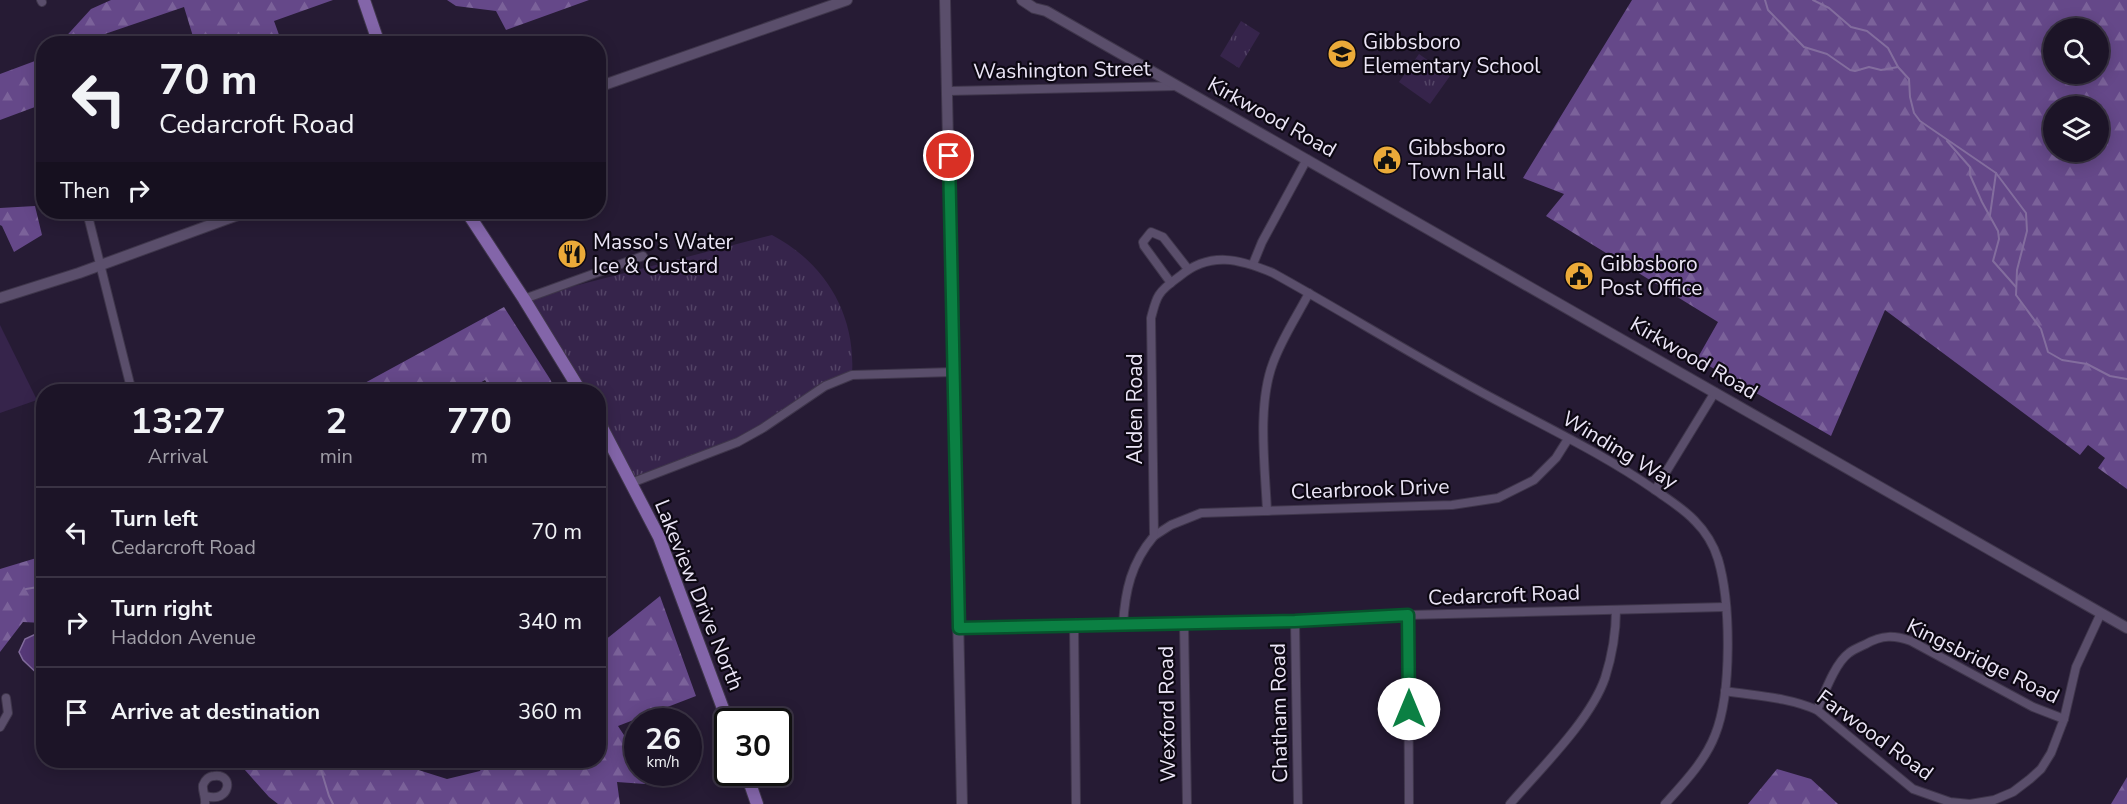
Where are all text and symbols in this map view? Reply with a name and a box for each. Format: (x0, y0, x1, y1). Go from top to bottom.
map controls (2043, 18, 2109, 162)
button: search (2043, 18, 2109, 84)
place label: Gibbsboro Elementary School (1363, 28, 1541, 80)
school or university icon: Gibbsboro Elementary School (1326, 38, 1358, 70)
text: 70 m (159, 52, 258, 109)
street label: Washington Street (973, 54, 1152, 86)
icon: left (60, 60, 138, 138)
street label: Kirkwood Road (1203, 70, 1341, 164)
button: layers (2043, 96, 2109, 162)
text: Cedarcroft Road (159, 106, 355, 143)
pin (923, 130, 974, 181)
place label: Gibbsboro Town Hall (1408, 134, 1506, 186)
icon: arrive (932, 139, 965, 172)
public building icon: Gibbsboro Town Hall (1371, 144, 1403, 176)
icon: right (122, 174, 155, 207)
text: Then (60, 176, 110, 206)
place label: Masso's Water Ice & Custard (593, 228, 734, 280)
restaurant icon: Masso's Water Ice & Custard (556, 238, 588, 270)
place label: Gibbsboro Post Office (1600, 250, 1702, 302)
public building icon: Gibbsboro Post Office (1563, 260, 1595, 292)
street label: Kirkwood Road (1625, 310, 1763, 406)
street label: Alden Road (1121, 353, 1149, 465)
text: 13:27 (130, 397, 226, 446)
text: 2 (325, 397, 347, 446)
text: 770 (447, 397, 512, 446)
street label: Winding Way (1557, 404, 1683, 496)
text: Arrival (148, 443, 208, 470)
text: min (320, 443, 353, 470)
text: m (471, 443, 488, 470)
street label: Clearbrook Drive (1290, 472, 1450, 506)
street label: Lakeview Drive North (648, 495, 750, 695)
text: Turn left (111, 504, 198, 534)
icon: left (60, 516, 93, 549)
text: 70 m (531, 517, 582, 547)
text: Cedarcroft Road (111, 534, 256, 561)
street label: Cedarcroft Road (1428, 578, 1580, 612)
text: Turn right (111, 594, 212, 624)
icon: right (60, 606, 93, 639)
text: 340 m (518, 607, 582, 637)
street label: Kingsbridge Road (1902, 612, 2064, 710)
text: Haddon Avenue (111, 624, 256, 651)
street label: Chatham Road (1264, 643, 1294, 783)
street label: Wexford Road (1152, 646, 1182, 782)
position arrow (1377, 677, 1441, 741)
street label: Farwood Road (1811, 683, 1939, 787)
icon: arrive (60, 696, 93, 729)
text: Arrive at destination (111, 697, 320, 727)
text: 360 m (518, 697, 582, 727)
speed limit sign: 30 (714, 708, 792, 786)
text: 26 (645, 719, 681, 760)
text: km/h (646, 752, 680, 772)

